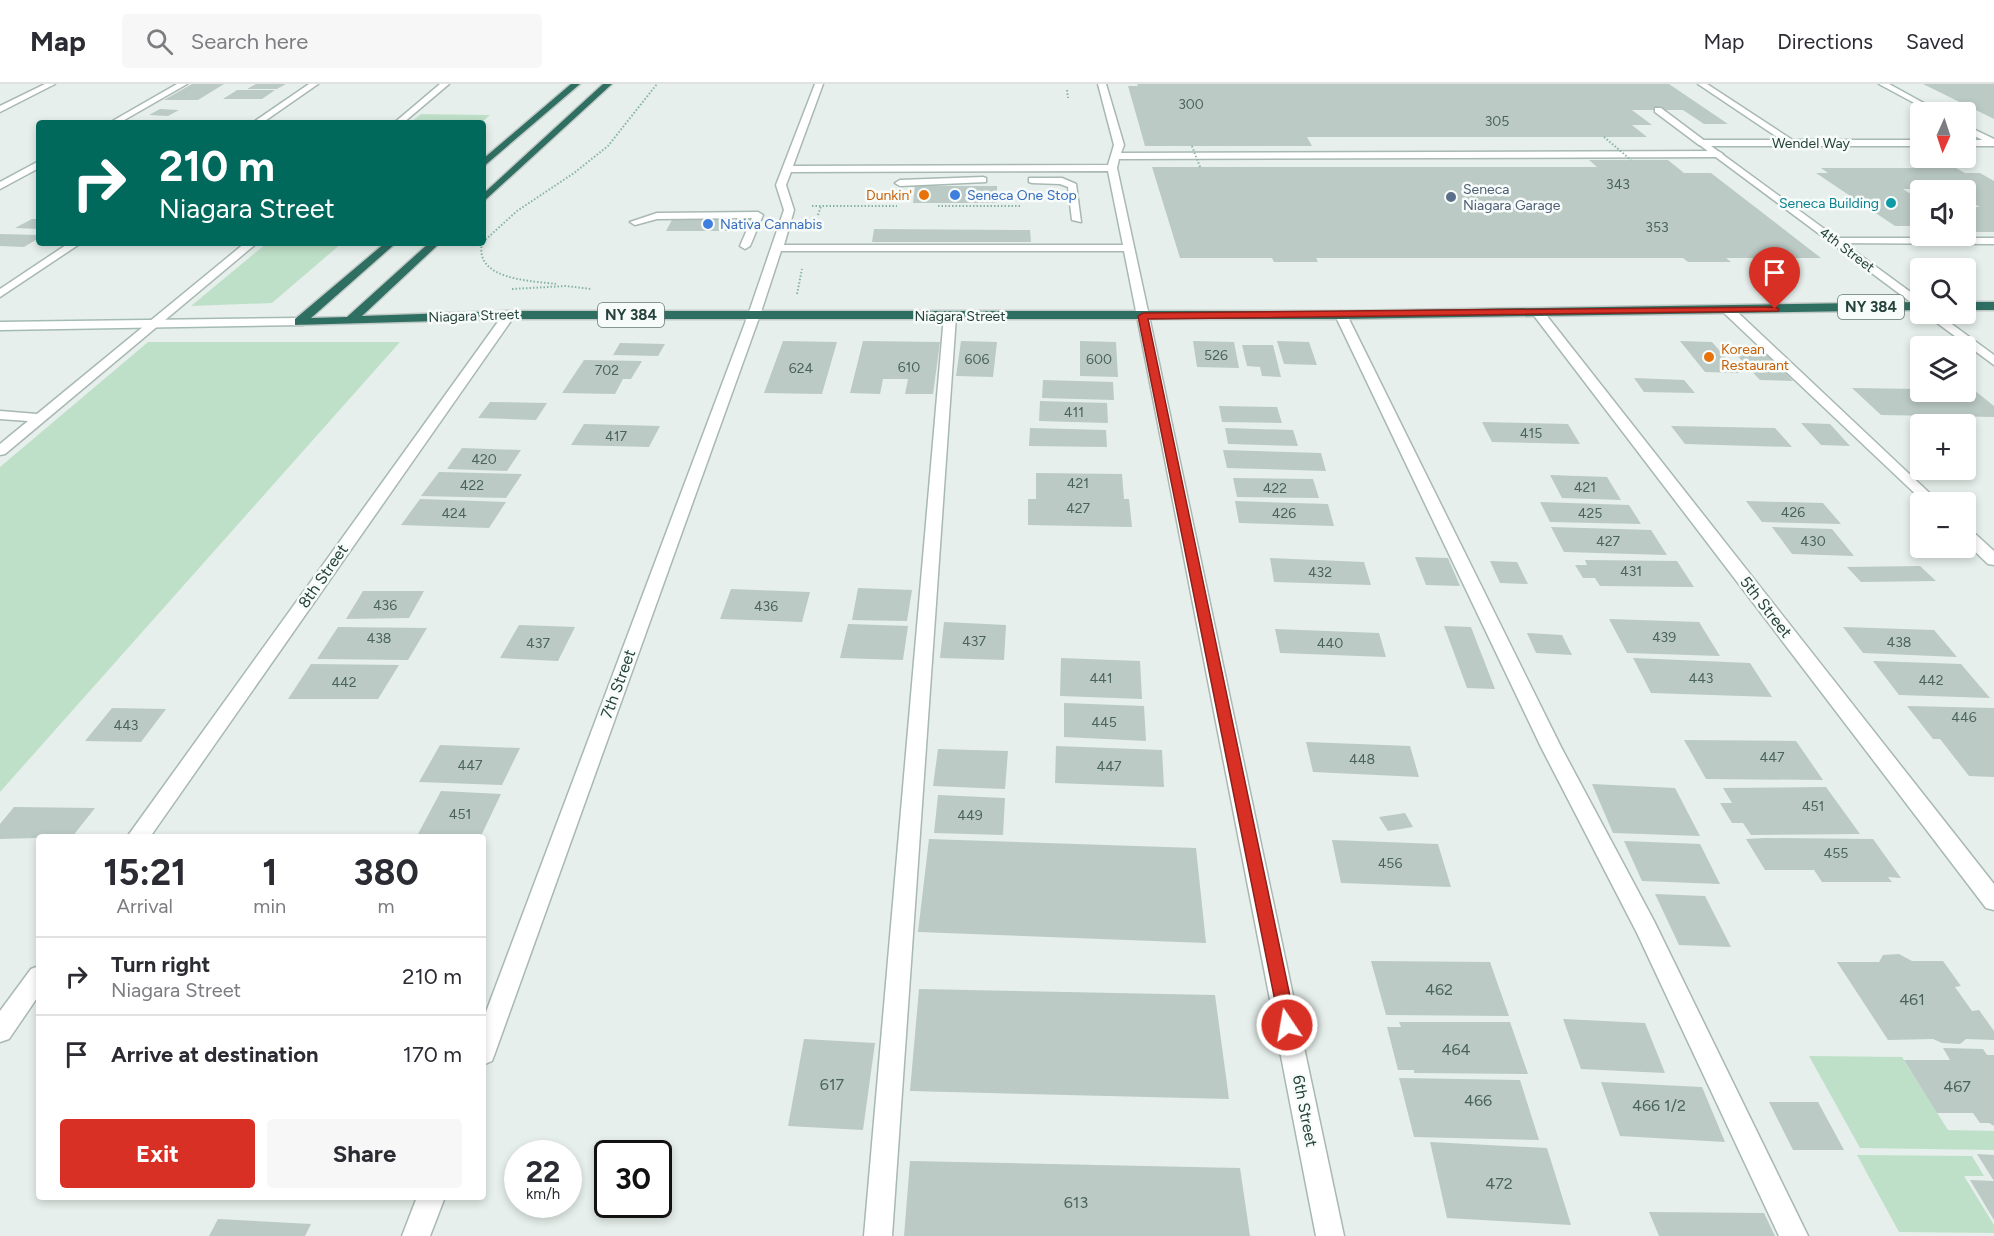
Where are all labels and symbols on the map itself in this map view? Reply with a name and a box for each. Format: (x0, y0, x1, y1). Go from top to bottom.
house number: 300 (1178, 96, 1204, 113)
north arrow (1910, 102, 1976, 168)
house number: 305 (1485, 113, 1509, 130)
street label: Wendel Way (1772, 135, 1851, 152)
house number: 343 (1606, 176, 1630, 193)
place label: Seneca Niagara Garage (1463, 181, 1561, 214)
place label: Dunkin' (866, 187, 912, 204)
place label: Seneca One Stop (967, 187, 1077, 204)
marker: Dunkin' (917, 188, 931, 202)
marker: Seneca One Stop (948, 188, 962, 202)
marker: Seneca Niagara Garage (1444, 190, 1458, 204)
place label: Seneca Building (1779, 195, 1879, 212)
marker: Seneca Building (1884, 196, 1898, 210)
place label: Nativa Cannabis (720, 216, 822, 233)
marker: Nativa Cannabis (701, 217, 715, 231)
house number: 353 (1645, 219, 1669, 236)
street label: 4th Street (1816, 224, 1878, 276)
pin (1749, 247, 1800, 309)
road number: NY 384 (1838, 295, 1904, 319)
road number: NY 384 (598, 303, 664, 327)
street label: Niagara Street (428, 306, 520, 326)
street label: Niagara Street (914, 308, 1006, 325)
place label: Korean Restaurant (1721, 341, 1789, 374)
house number: 526 (1204, 347, 1228, 364)
marker: Korean Restaurant (1702, 350, 1716, 364)
house number: 606 (965, 351, 989, 368)
house number: 600 (1086, 351, 1112, 368)
house number: 610 (898, 359, 920, 376)
house number: 624 (789, 360, 814, 377)
house number: 702 (595, 362, 619, 379)
house number: 411 (1064, 404, 1084, 421)
house number: 415 (1520, 425, 1542, 442)
house number: 417 (605, 428, 627, 445)
house number: 420 (471, 451, 497, 468)
house number: 421 (1067, 475, 1089, 492)
house number: 422 (460, 477, 484, 494)
house number: 421 (1574, 479, 1596, 496)
house number: 422 (1263, 480, 1287, 497)
house number: 427 (1066, 500, 1090, 517)
house number: 426 (1781, 504, 1805, 521)
house number: 424 (441, 505, 467, 522)
house number: 426 (1272, 505, 1296, 522)
house number: 425 (1578, 505, 1602, 522)
house number: 427 (1596, 533, 1620, 550)
house number: 430 (1800, 533, 1826, 550)
street label: 8th Street (294, 540, 352, 612)
house number: 431 (1620, 563, 1642, 580)
house number: 432 (1308, 564, 1332, 581)
street label: 5th Street (1736, 572, 1796, 642)
house number: 436 (373, 597, 397, 614)
house number: 436 (754, 598, 778, 615)
house number: 439 (1652, 629, 1676, 646)
house number: 438 (367, 630, 391, 647)
house number: 437 (962, 633, 986, 650)
house number: 438 (1887, 634, 1911, 651)
house number: 437 (526, 635, 550, 652)
house number: 440 (1317, 635, 1343, 652)
street label: 7th Street (597, 647, 639, 721)
house number: 441 (1089, 670, 1113, 687)
house number: 443 (1688, 670, 1714, 687)
house number: 442 (1918, 672, 1944, 689)
house number: 442 (331, 674, 357, 691)
house number: 446 (1951, 709, 1977, 726)
house number: 445 (1091, 714, 1117, 731)
house number: 443 (113, 717, 139, 734)
house number: 447 (1760, 749, 1785, 766)
house number: 448 (1349, 751, 1375, 768)
house number: 447 (458, 757, 483, 774)
house number: 447 (1097, 758, 1122, 775)
house number: 451 (1802, 798, 1824, 815)
house number: 451 (449, 806, 471, 823)
house number: 449 (957, 807, 983, 824)
house number: 455 (1824, 845, 1848, 862)
house number: 456 (1378, 855, 1402, 872)
house number: 462 (1425, 980, 1453, 999)
house number: 461 (1899, 990, 1925, 1009)
position arrow (1255, 993, 1319, 1057)
house number: 464 (1442, 1040, 1471, 1059)
street label: 6th Street (1289, 1073, 1321, 1149)
house number: 617 (820, 1075, 845, 1094)
house number: 467 (1943, 1077, 1971, 1096)
house number: 466 (1464, 1091, 1492, 1110)
house number: 466 1/2 (1632, 1096, 1686, 1115)
speed limit sign: 30 (594, 1140, 672, 1218)
house number: 472 (1485, 1174, 1513, 1193)
house number: 613 (1064, 1193, 1088, 1212)

